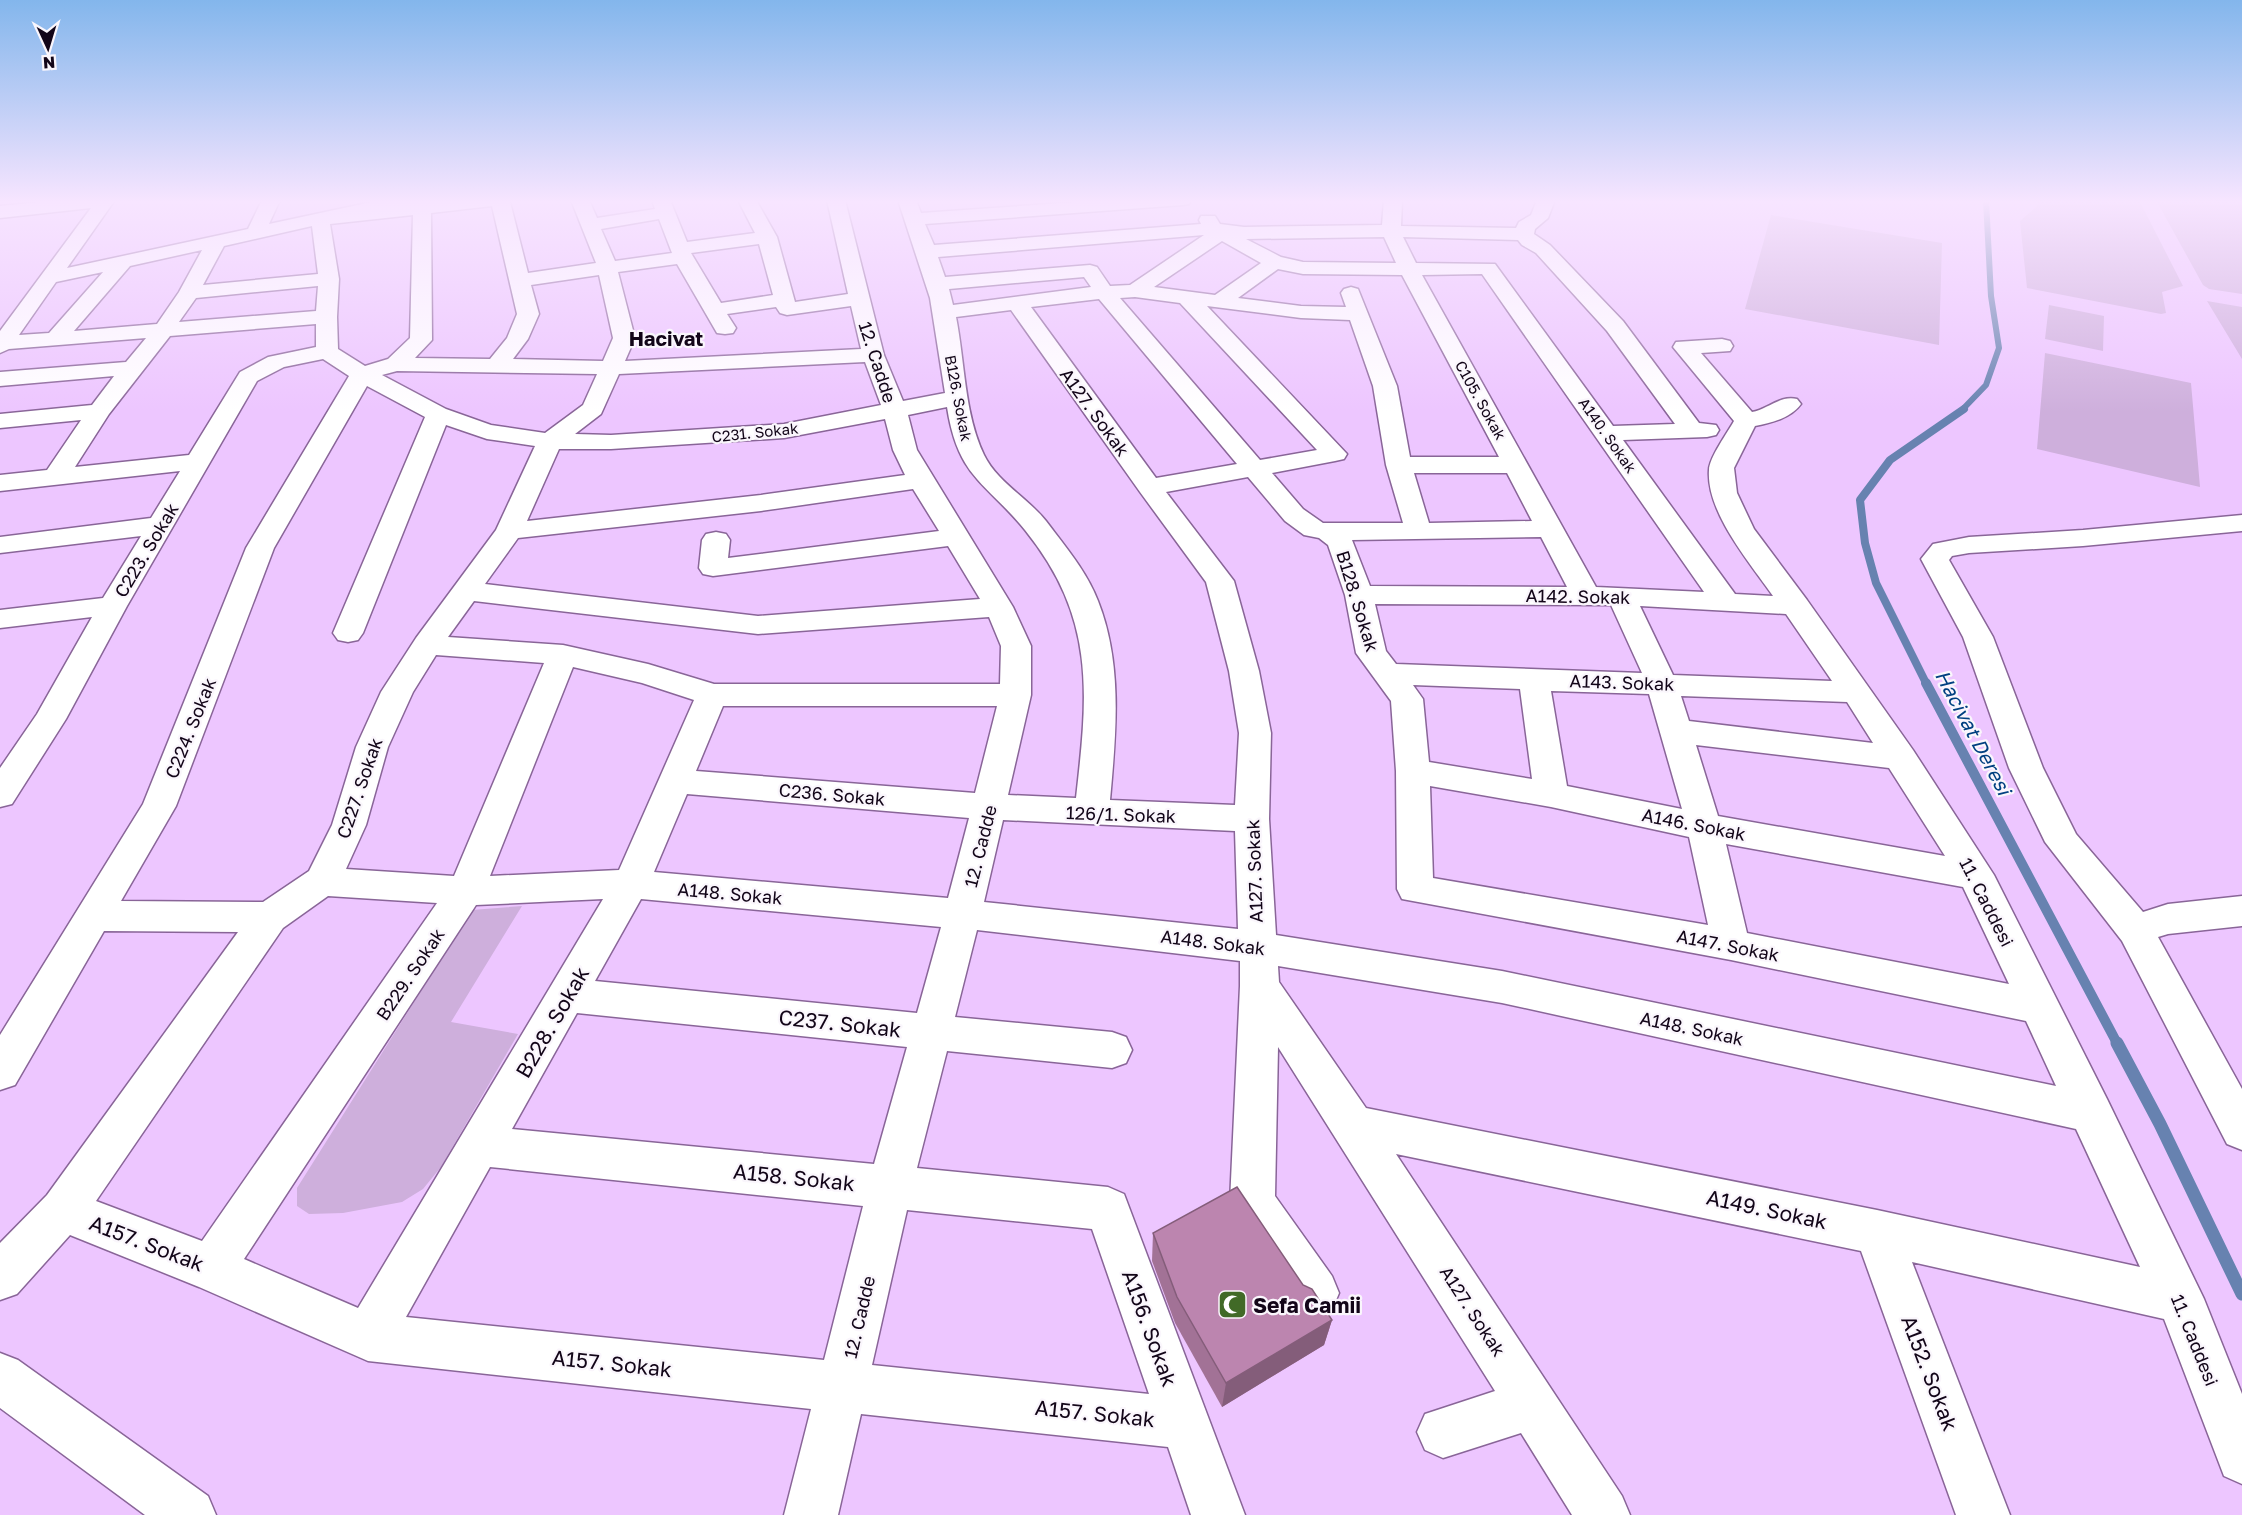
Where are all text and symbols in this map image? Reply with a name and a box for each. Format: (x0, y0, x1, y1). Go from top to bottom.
north arrow (18, 18, 78, 78)
text: N (42, 53, 56, 73)
street label: 12. Cadde (855, 319, 901, 405)
district label: Hacivat (629, 326, 703, 350)
street label: B126. Sokak (942, 353, 976, 443)
street label: C105. Sokak (1452, 357, 1510, 443)
street label: A127. Sokak (1056, 364, 1134, 460)
street label: A140. Sokak (1575, 394, 1641, 477)
street label: C231. Sokak (711, 418, 800, 446)
street label: C223. Sokak (109, 499, 183, 601)
street label: B128. Sokak (1332, 548, 1384, 654)
street label: A142. Sokak (1525, 584, 1631, 608)
water label: Hacivat Deresi (1931, 665, 2018, 801)
street label: A143. Sokak (1569, 669, 1675, 695)
street label: C224. Sokak (160, 674, 220, 782)
street label: C227. Sokak (331, 735, 387, 841)
street label: C236. Sokak (778, 778, 886, 810)
street label: 126/1. Sokak (1066, 801, 1176, 827)
street label: 12. Cadde (959, 803, 1001, 889)
street label: A146. Sokak (1640, 803, 1748, 845)
street label: A127. Sokak (1241, 819, 1267, 923)
street label: 11. Caddesi (1955, 854, 2019, 950)
street label: A148. Sokak (677, 877, 783, 909)
street label: B229. Sokak (371, 924, 449, 1024)
street label: A147. Sokak (1675, 924, 1781, 966)
street label: A148. Sokak (1159, 925, 1267, 959)
street label: B228. Sokak (510, 962, 594, 1082)
street label: C237. Sokak (778, 1004, 903, 1042)
street label: A148. Sokak (1638, 1006, 1746, 1050)
street label: A158. Sokak (732, 1158, 856, 1196)
street label: A149. Sokak (1704, 1184, 1830, 1235)
street label: A157. Sokak (86, 1209, 208, 1277)
street label: A127. Sokak (1436, 1262, 1510, 1360)
street label: A156. Sokak (1117, 1266, 1183, 1390)
street label: 12. Cadde (839, 1274, 879, 1360)
mosque icon: Sefa Camii (1216, 1289, 1248, 1321)
street label: 11. Caddesi (2167, 1291, 2223, 1389)
place label: Sefa Camii (1253, 1292, 1361, 1318)
street label: A152. Sokak (1896, 1312, 1964, 1435)
street label: A157. Sokak (551, 1344, 673, 1382)
street label: A157. Sokak (1034, 1394, 1156, 1432)

